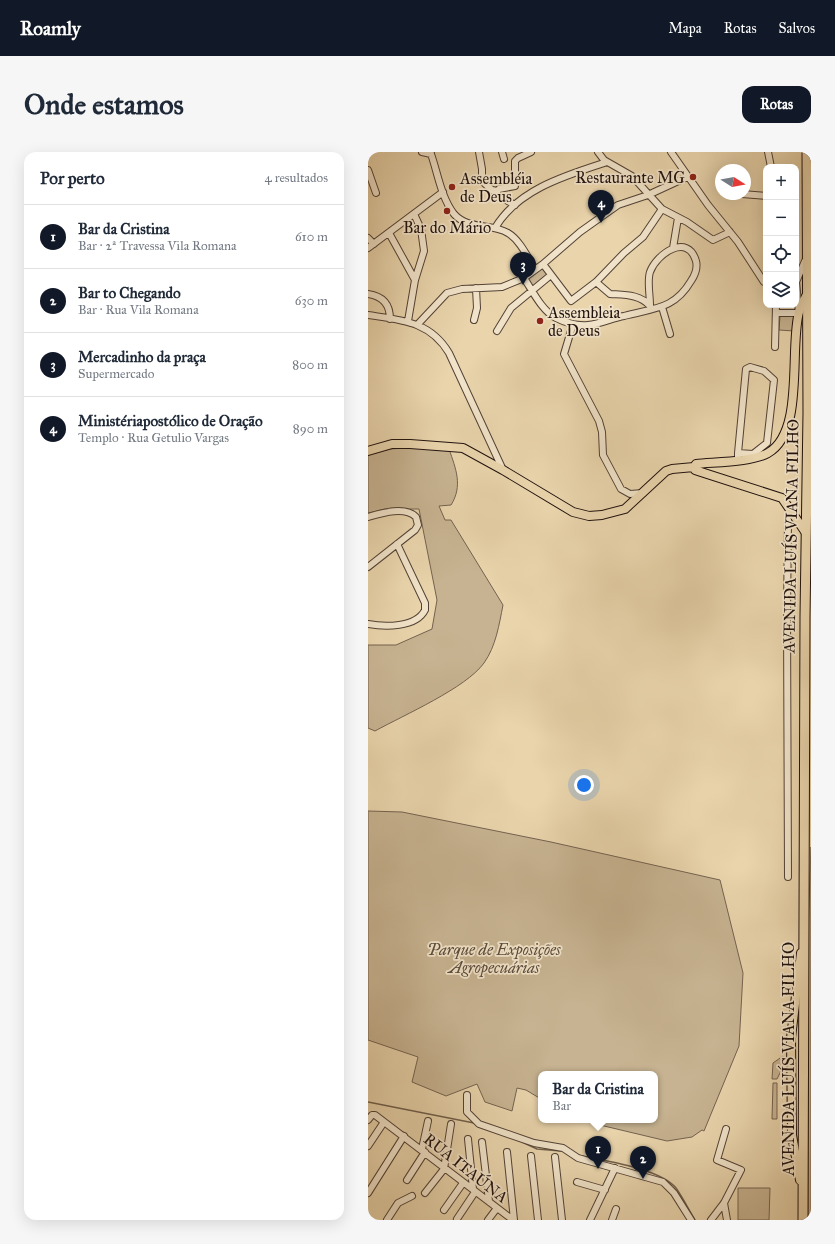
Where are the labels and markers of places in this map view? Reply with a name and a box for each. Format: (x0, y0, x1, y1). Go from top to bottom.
place label: Restaurante MG (575, 168, 685, 187)
place label: Assembléia de Deus (459, 169, 533, 206)
marker: Restaurante MG (688, 172, 698, 182)
marker: Assembléia de Deus (447, 182, 457, 192)
pin: 4 (588, 190, 614, 223)
marker: Bar do Mário (442, 206, 452, 216)
place label: Bar do Mário (403, 218, 491, 237)
pin: 3 (510, 252, 536, 285)
place label: Assembleia de Deus (547, 303, 621, 340)
marker: Assembleia de Deus (535, 316, 545, 326)
pin: 1 (585, 1136, 611, 1169)
pin: 2 (630, 1146, 656, 1179)

